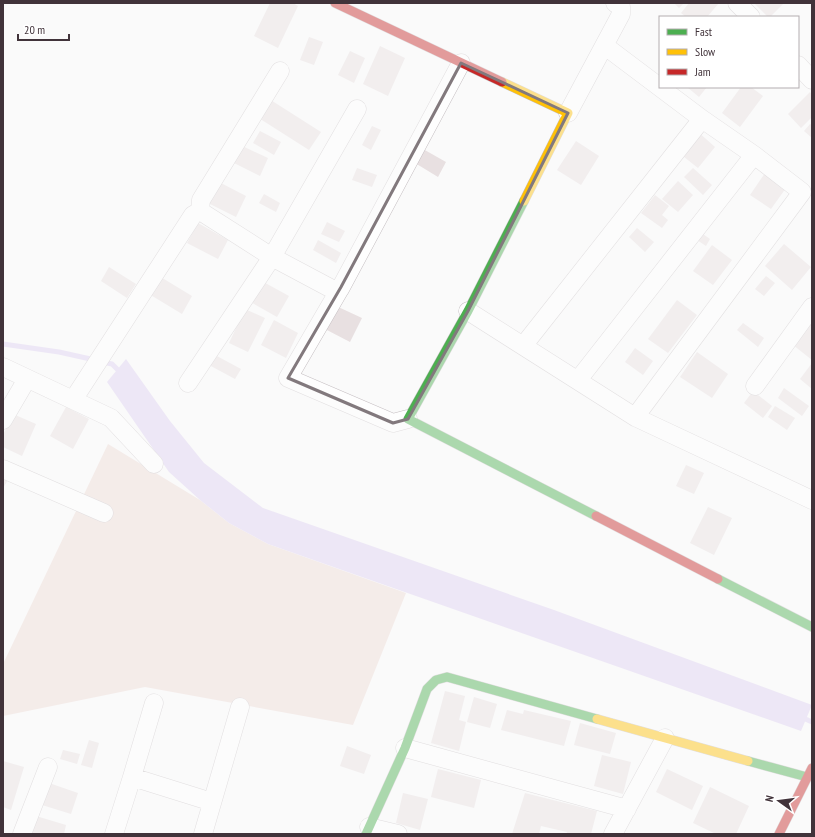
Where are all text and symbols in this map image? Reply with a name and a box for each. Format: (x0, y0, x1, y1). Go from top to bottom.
scale bar (18, 16, 69, 42)
legend (659, 16, 799, 88)
text: 20 m (24, 22, 45, 37)
text: Fast (695, 24, 713, 39)
text: Slow (695, 44, 716, 59)
text: Jam (694, 64, 711, 79)
north arrow (759, 781, 799, 821)
text: N (762, 794, 777, 803)

